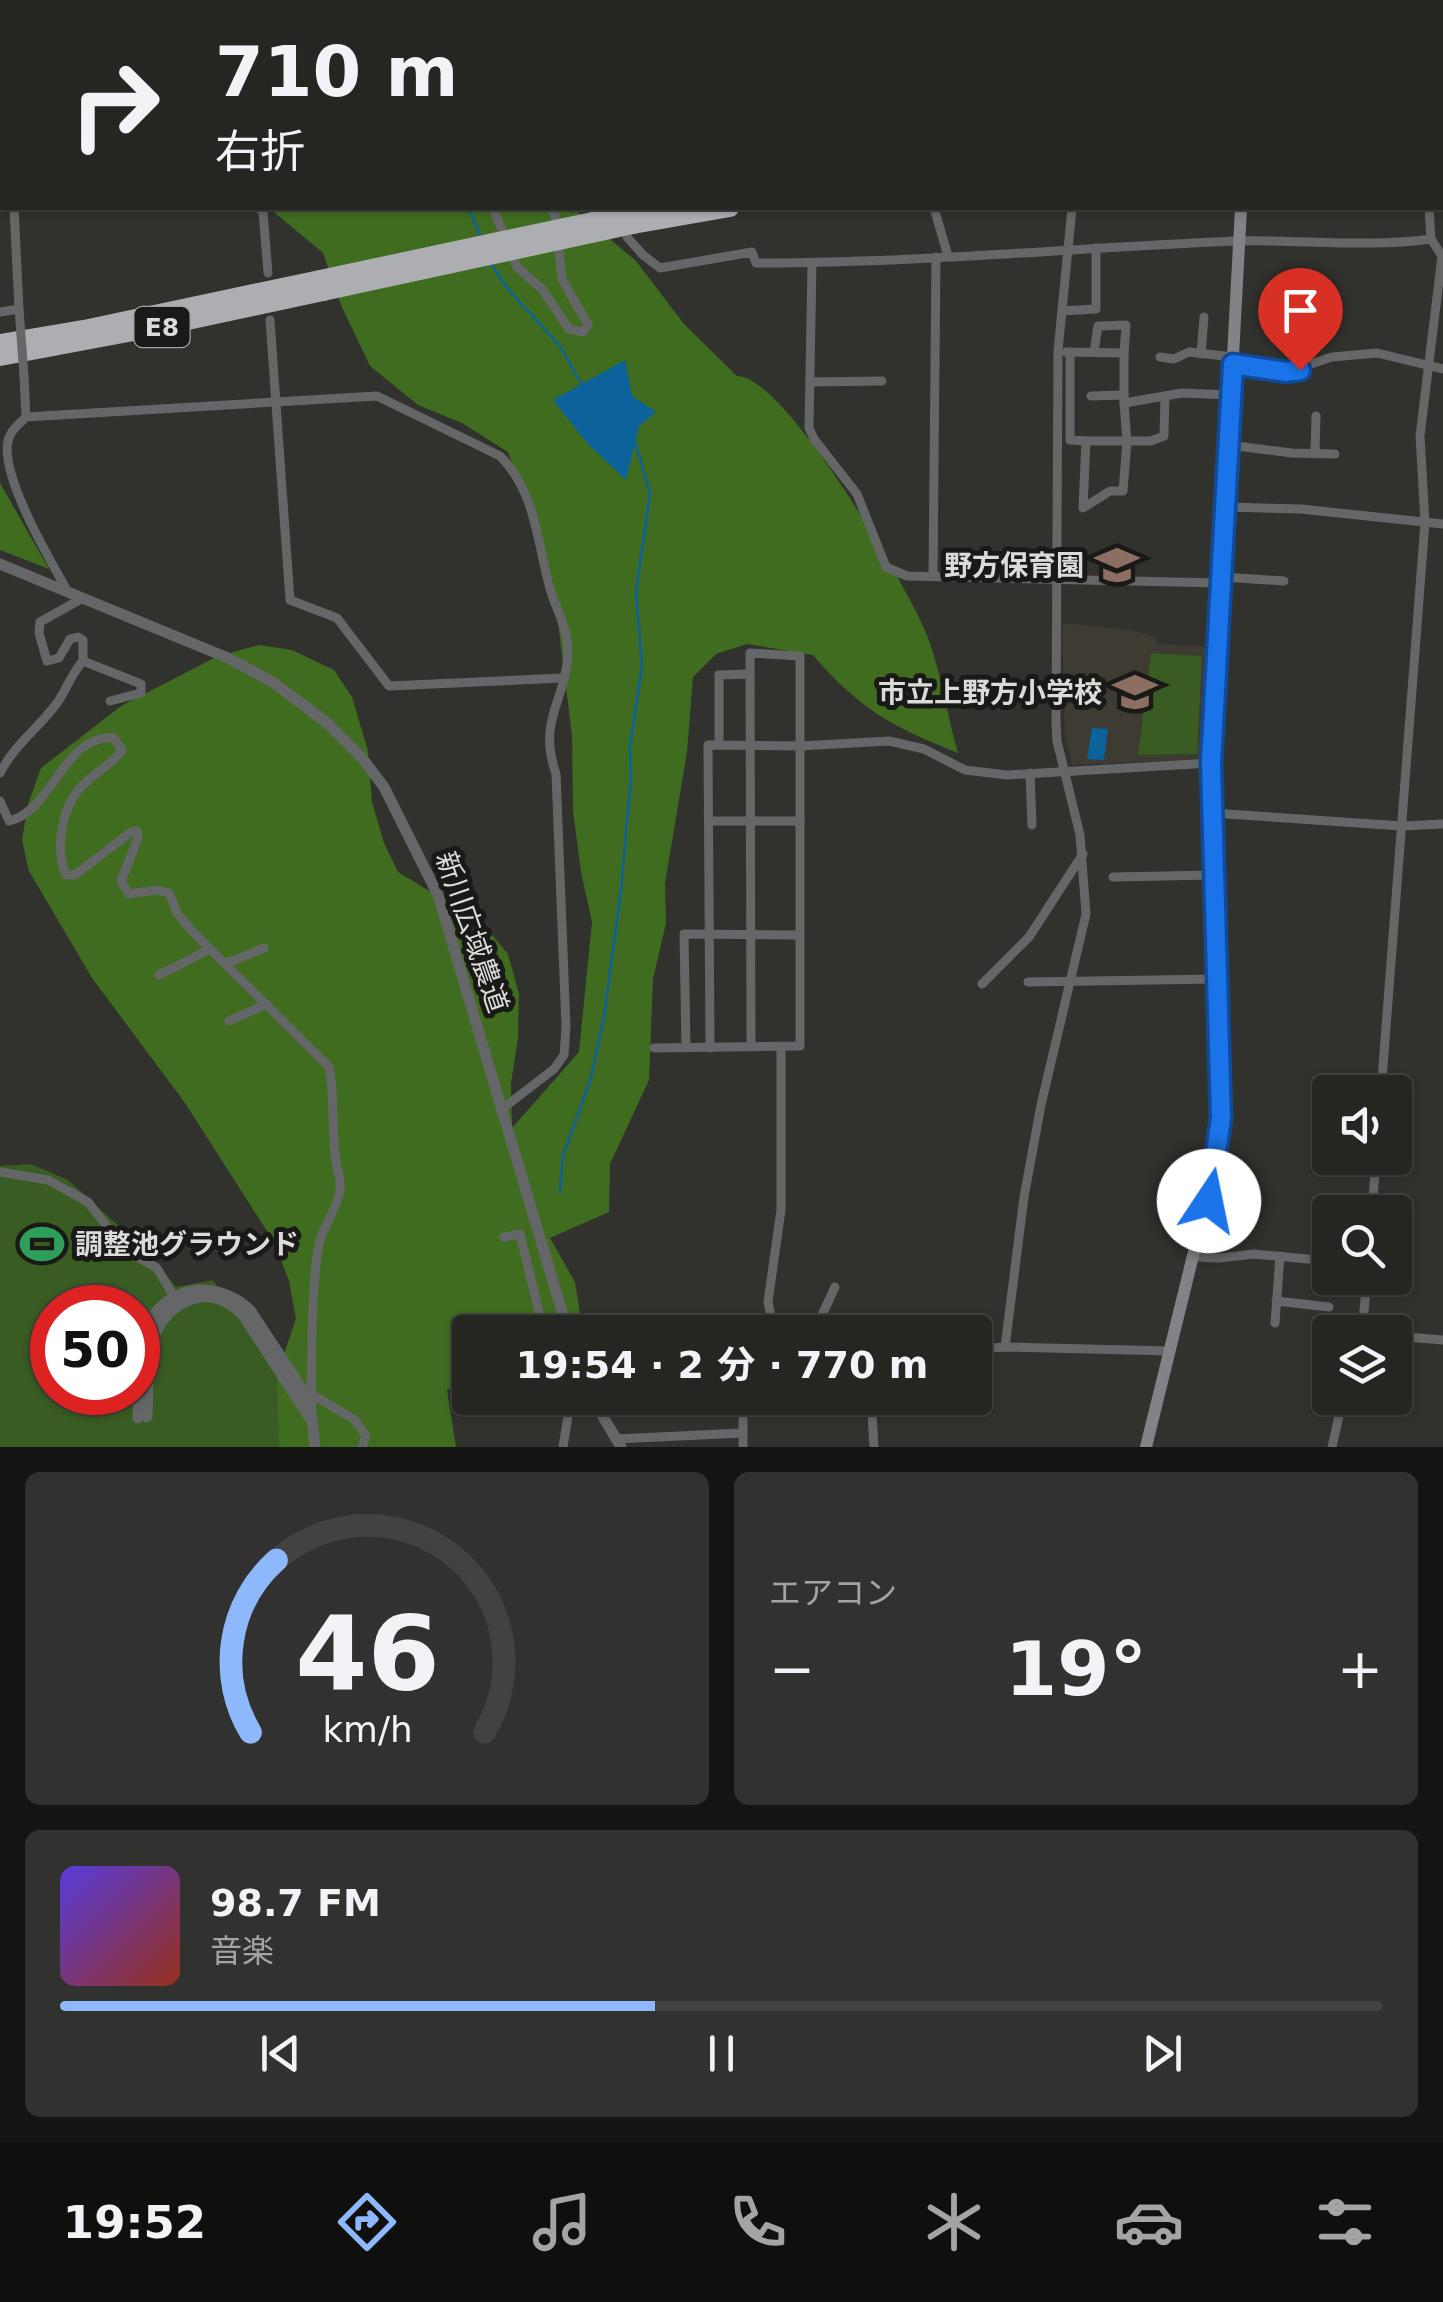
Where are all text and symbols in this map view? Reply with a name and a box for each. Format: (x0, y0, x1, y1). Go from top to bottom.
text: 710 m (215, 31, 458, 113)
icon: right (50, 40, 180, 170)
text: 右折 (215, 125, 305, 178)
pin (1258, 268, 1343, 371)
icon: arrive (1273, 283, 1328, 338)
road number: E8 (134, 307, 190, 347)
school or university icon: 野方保育園 (1093, 541, 1141, 589)
place label: 野方保育園 (944, 549, 1084, 582)
school or university icon: 市立上野方小学校 (1111, 668, 1159, 716)
place label: 市立上野方小学校 (878, 676, 1102, 709)
street label: 新川広域農道 (429, 847, 515, 1017)
map controls (1312, 1075, 1412, 1415)
button: sound (1312, 1075, 1412, 1175)
position arrow (1157, 1149, 1261, 1253)
button: search (1312, 1195, 1412, 1295)
sports icon: 調整池グラウンド (18, 1220, 66, 1268)
place label: 調整池グラウンド (75, 1228, 299, 1261)
speed limit sign: 50 (30, 1285, 160, 1415)
button: layers (1312, 1315, 1412, 1415)
text: 19:54 · 2 分 · 770 m (516, 1343, 928, 1387)
text: エアコン (769, 1574, 897, 1612)
text: 46 (295, 1593, 439, 1715)
text: 19° (1005, 1625, 1147, 1713)
text: − (769, 1637, 815, 1701)
text: + (1337, 1637, 1383, 1701)
text: km/h (322, 1709, 412, 1750)
text: 98.7 FM (210, 1881, 381, 1925)
text: 音楽 (210, 1932, 274, 1970)
icon: previous (253, 2026, 308, 2081)
icon: pause (694, 2026, 749, 2081)
icon: next (1135, 2026, 1190, 2081)
icon: directions (332, 2187, 402, 2257)
icon: music (527, 2187, 597, 2257)
icon: phone (723, 2187, 793, 2257)
icon: climate (919, 2187, 989, 2257)
icon: car (1114, 2187, 1184, 2257)
icon: filters (1310, 2187, 1380, 2257)
text: 19:52 (63, 2196, 206, 2249)

